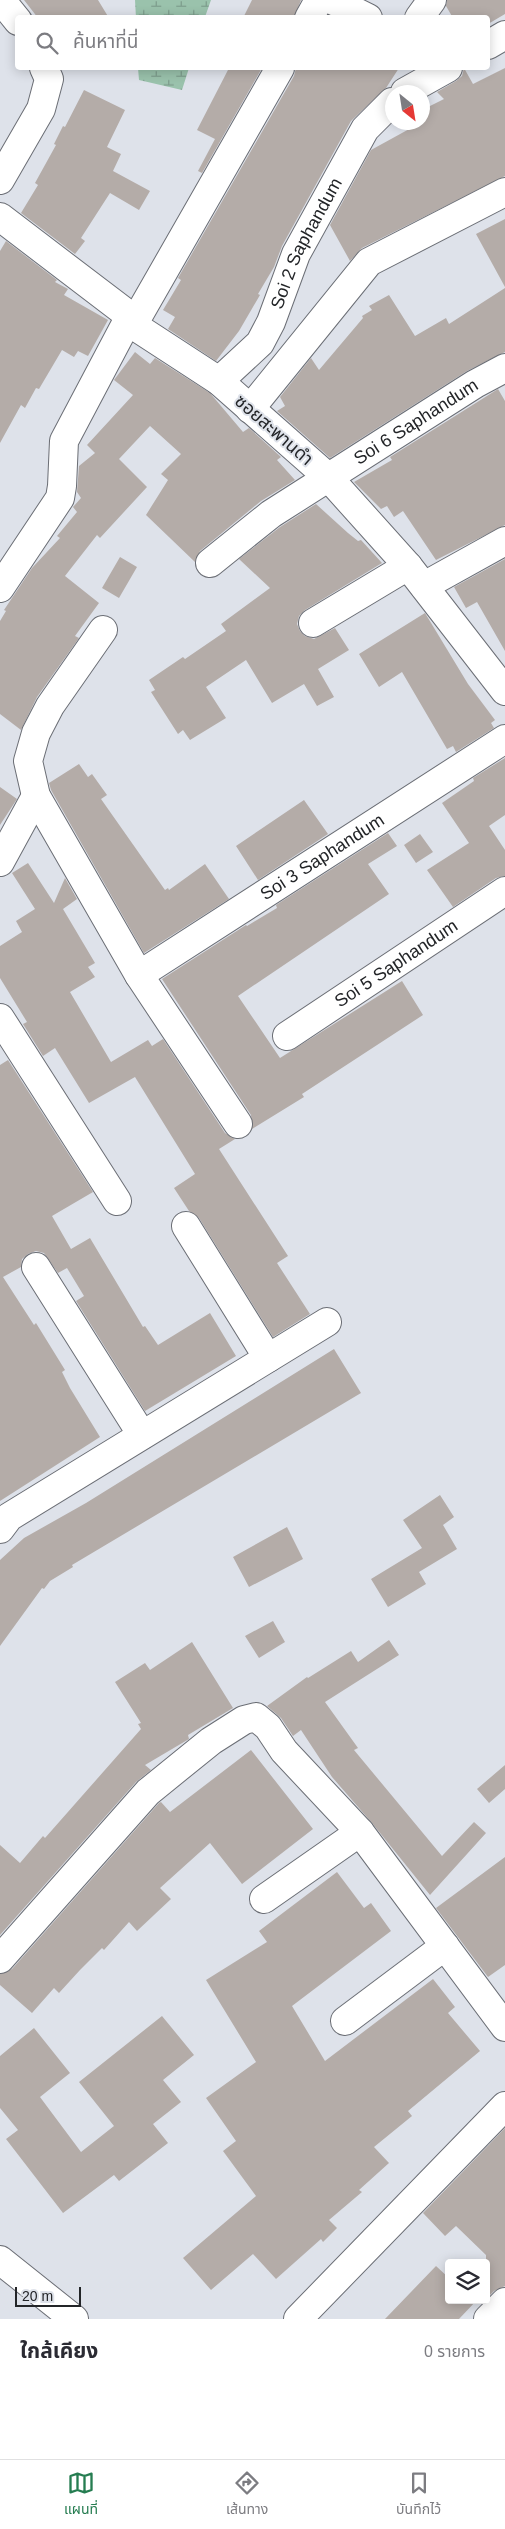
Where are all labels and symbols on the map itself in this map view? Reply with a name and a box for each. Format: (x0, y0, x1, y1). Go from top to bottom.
north arrow (385, 85, 430, 130)
street label: Soi 2 Saphandum (267, 174, 346, 312)
street label: Soi 6 Saphandum (350, 375, 482, 469)
street label: ซอยสะพานดำ (231, 391, 317, 469)
street label: Soi 3 Saphandum (257, 810, 388, 904)
street label: Soi 5 Saphandum (331, 915, 461, 1011)
scale bar (15, 2284, 81, 2307)

